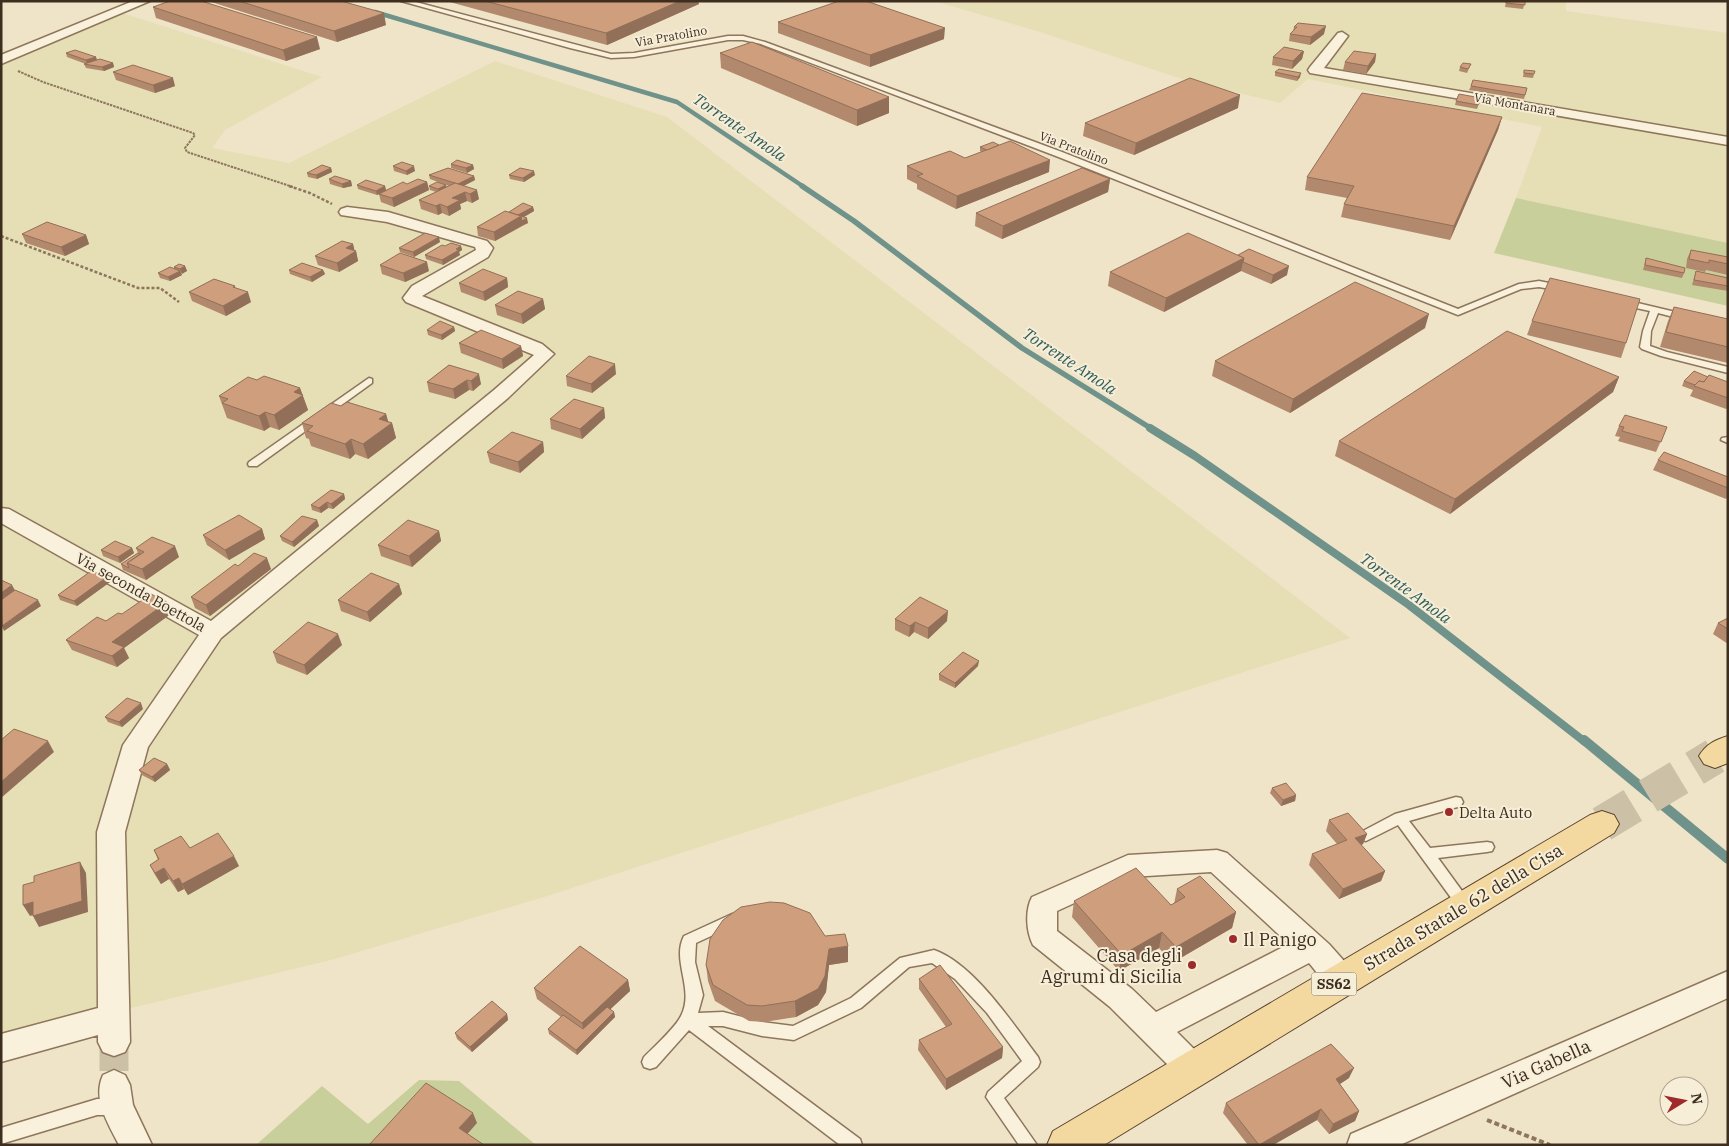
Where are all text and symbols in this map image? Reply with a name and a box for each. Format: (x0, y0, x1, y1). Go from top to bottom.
street label: Via Pratolino (634, 22, 708, 50)
water label: Torrente Amola (690, 88, 791, 166)
street label: Via Montanara (1473, 89, 1557, 119)
street label: Via Pratolino (1037, 128, 1111, 168)
water label: Torrente Amola (1019, 323, 1121, 399)
street label: Via seconda Boettola (72, 548, 210, 636)
water label: Torrente Amola (1356, 548, 1456, 628)
place label: Delta Auto (1459, 803, 1532, 822)
marker: Delta Auto (1443, 806, 1455, 818)
street label: Strada Statale 62 della Cisa (1359, 838, 1567, 976)
place label: Il Panigo (1243, 928, 1317, 951)
marker: Il Panigo (1227, 933, 1239, 945)
place label: Casa degli Agrumi di Sicilia (1040, 944, 1182, 988)
marker: Casa degli Agrumi di Sicilia (1186, 959, 1198, 971)
road number: SS62 (1312, 972, 1356, 996)
street label: Via Gabella (1498, 1034, 1594, 1094)
north arrow (1659, 1076, 1709, 1126)
text: N (1687, 1092, 1707, 1106)

